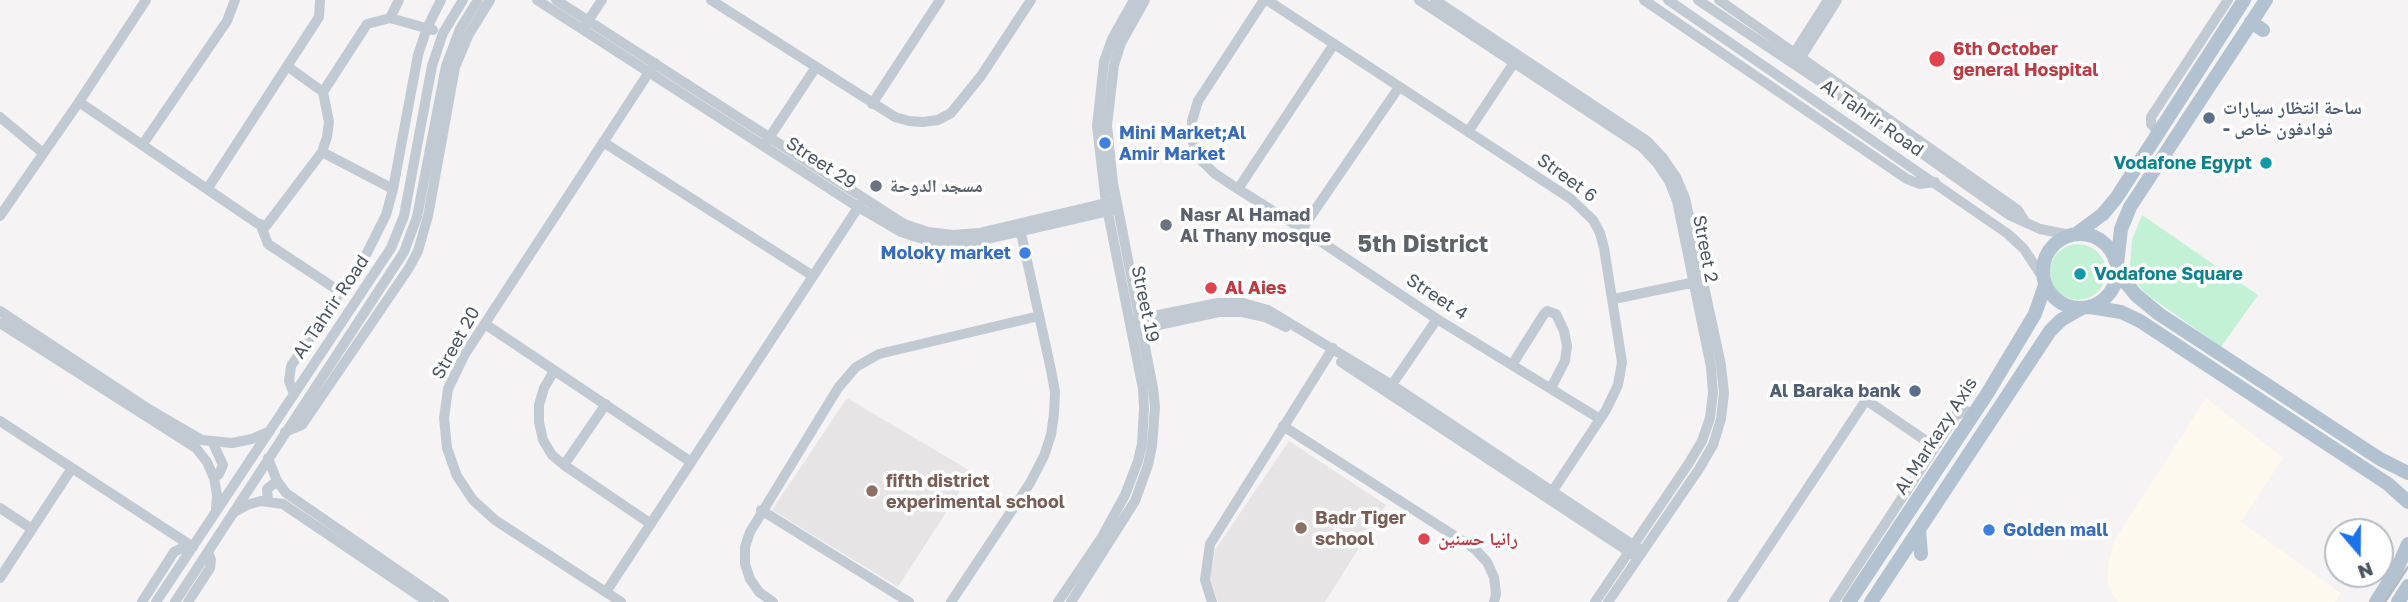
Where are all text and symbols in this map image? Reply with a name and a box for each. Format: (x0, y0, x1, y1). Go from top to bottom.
place label: 6th October general Hospital (1953, 38, 2098, 80)
marker: 6th October general Hospital (1927, 49, 1947, 69)
street label: Al Tahrir Road (1817, 75, 1927, 161)
place label: ساحة انتظار سيارات - فوادفون خاص (2223, 97, 2362, 140)
marker: ساحة انتظار سيارات - فوادفون خاص (2201, 110, 2217, 126)
place label: Mini Market;Al Amir Market (1119, 122, 1246, 164)
street label: Street 29 (782, 132, 860, 194)
marker: Mini Market;Al Amir Market (1097, 135, 1113, 151)
street label: Street 6 (1533, 149, 1601, 207)
place label: Vodafone Egypt (2114, 152, 2252, 174)
marker: Vodafone Egypt (2258, 155, 2274, 171)
place label: مسجد الدوحة (890, 175, 983, 197)
marker: مسجد الدوحة (868, 178, 884, 194)
place label: Nasr Al Hamad Al Thany mosque (1180, 204, 1331, 246)
street label: Street 2 (1688, 213, 1722, 285)
marker: Nasr Al Hamad Al Thany mosque (1158, 217, 1174, 233)
district label: 5th District (1358, 230, 1488, 258)
place label: Moloky market (881, 242, 1011, 264)
marker: Moloky market (1017, 245, 1033, 261)
street label: Al Tahrir Road (288, 251, 374, 363)
place label: Vodafone Square (2094, 263, 2243, 285)
street label: Street 19 (1126, 264, 1164, 344)
marker: Vodafone Square (2072, 266, 2088, 282)
street label: Street 4 (1402, 269, 1472, 325)
place label: Al Aies (1225, 277, 1287, 299)
marker: Al Aies (1203, 280, 1219, 296)
street label: Street 20 (427, 303, 485, 383)
street label: Al Markazy Axis (1890, 373, 1982, 499)
place label: Al Baraka bank (1770, 380, 1901, 402)
marker: Al Baraka bank (1907, 383, 1923, 399)
place label: fifth district experimental school (886, 470, 1065, 512)
marker: fifth district experimental school (864, 483, 880, 499)
place label: Badr Tiger school (1315, 507, 1406, 550)
north arrow (2324, 518, 2394, 588)
place label: Golden mall (2003, 519, 2108, 541)
marker: Badr Tiger school (1293, 520, 1309, 536)
marker: Golden mall (1981, 522, 1997, 538)
place label: رانيا حسنين (1438, 528, 1518, 550)
marker: رانيا حسنين (1416, 531, 1432, 547)
text: N (2355, 558, 2376, 585)

